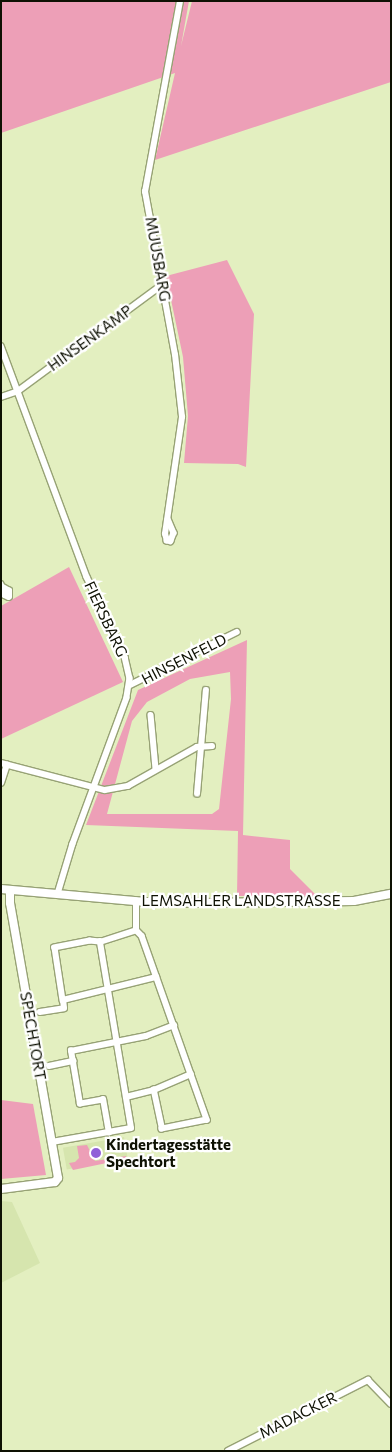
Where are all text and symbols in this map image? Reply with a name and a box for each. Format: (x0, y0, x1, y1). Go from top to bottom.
street label: MUUSBARG (142, 215, 174, 303)
street label: HINSENKAMP (44, 301, 136, 375)
street label: FIERSBARG (81, 578, 131, 660)
street label: HINSENFELD (139, 630, 229, 688)
street label: LEMSAHLER LANDSTRASSE (141, 892, 341, 910)
street label: SPECHTORT (16, 990, 50, 1082)
place label: Kindertagesstätte Spechtort (106, 1135, 231, 1170)
marker: Kindertagesstätte Spechtort (90, 1147, 102, 1159)
street label: MADACKER (256, 1388, 340, 1442)

